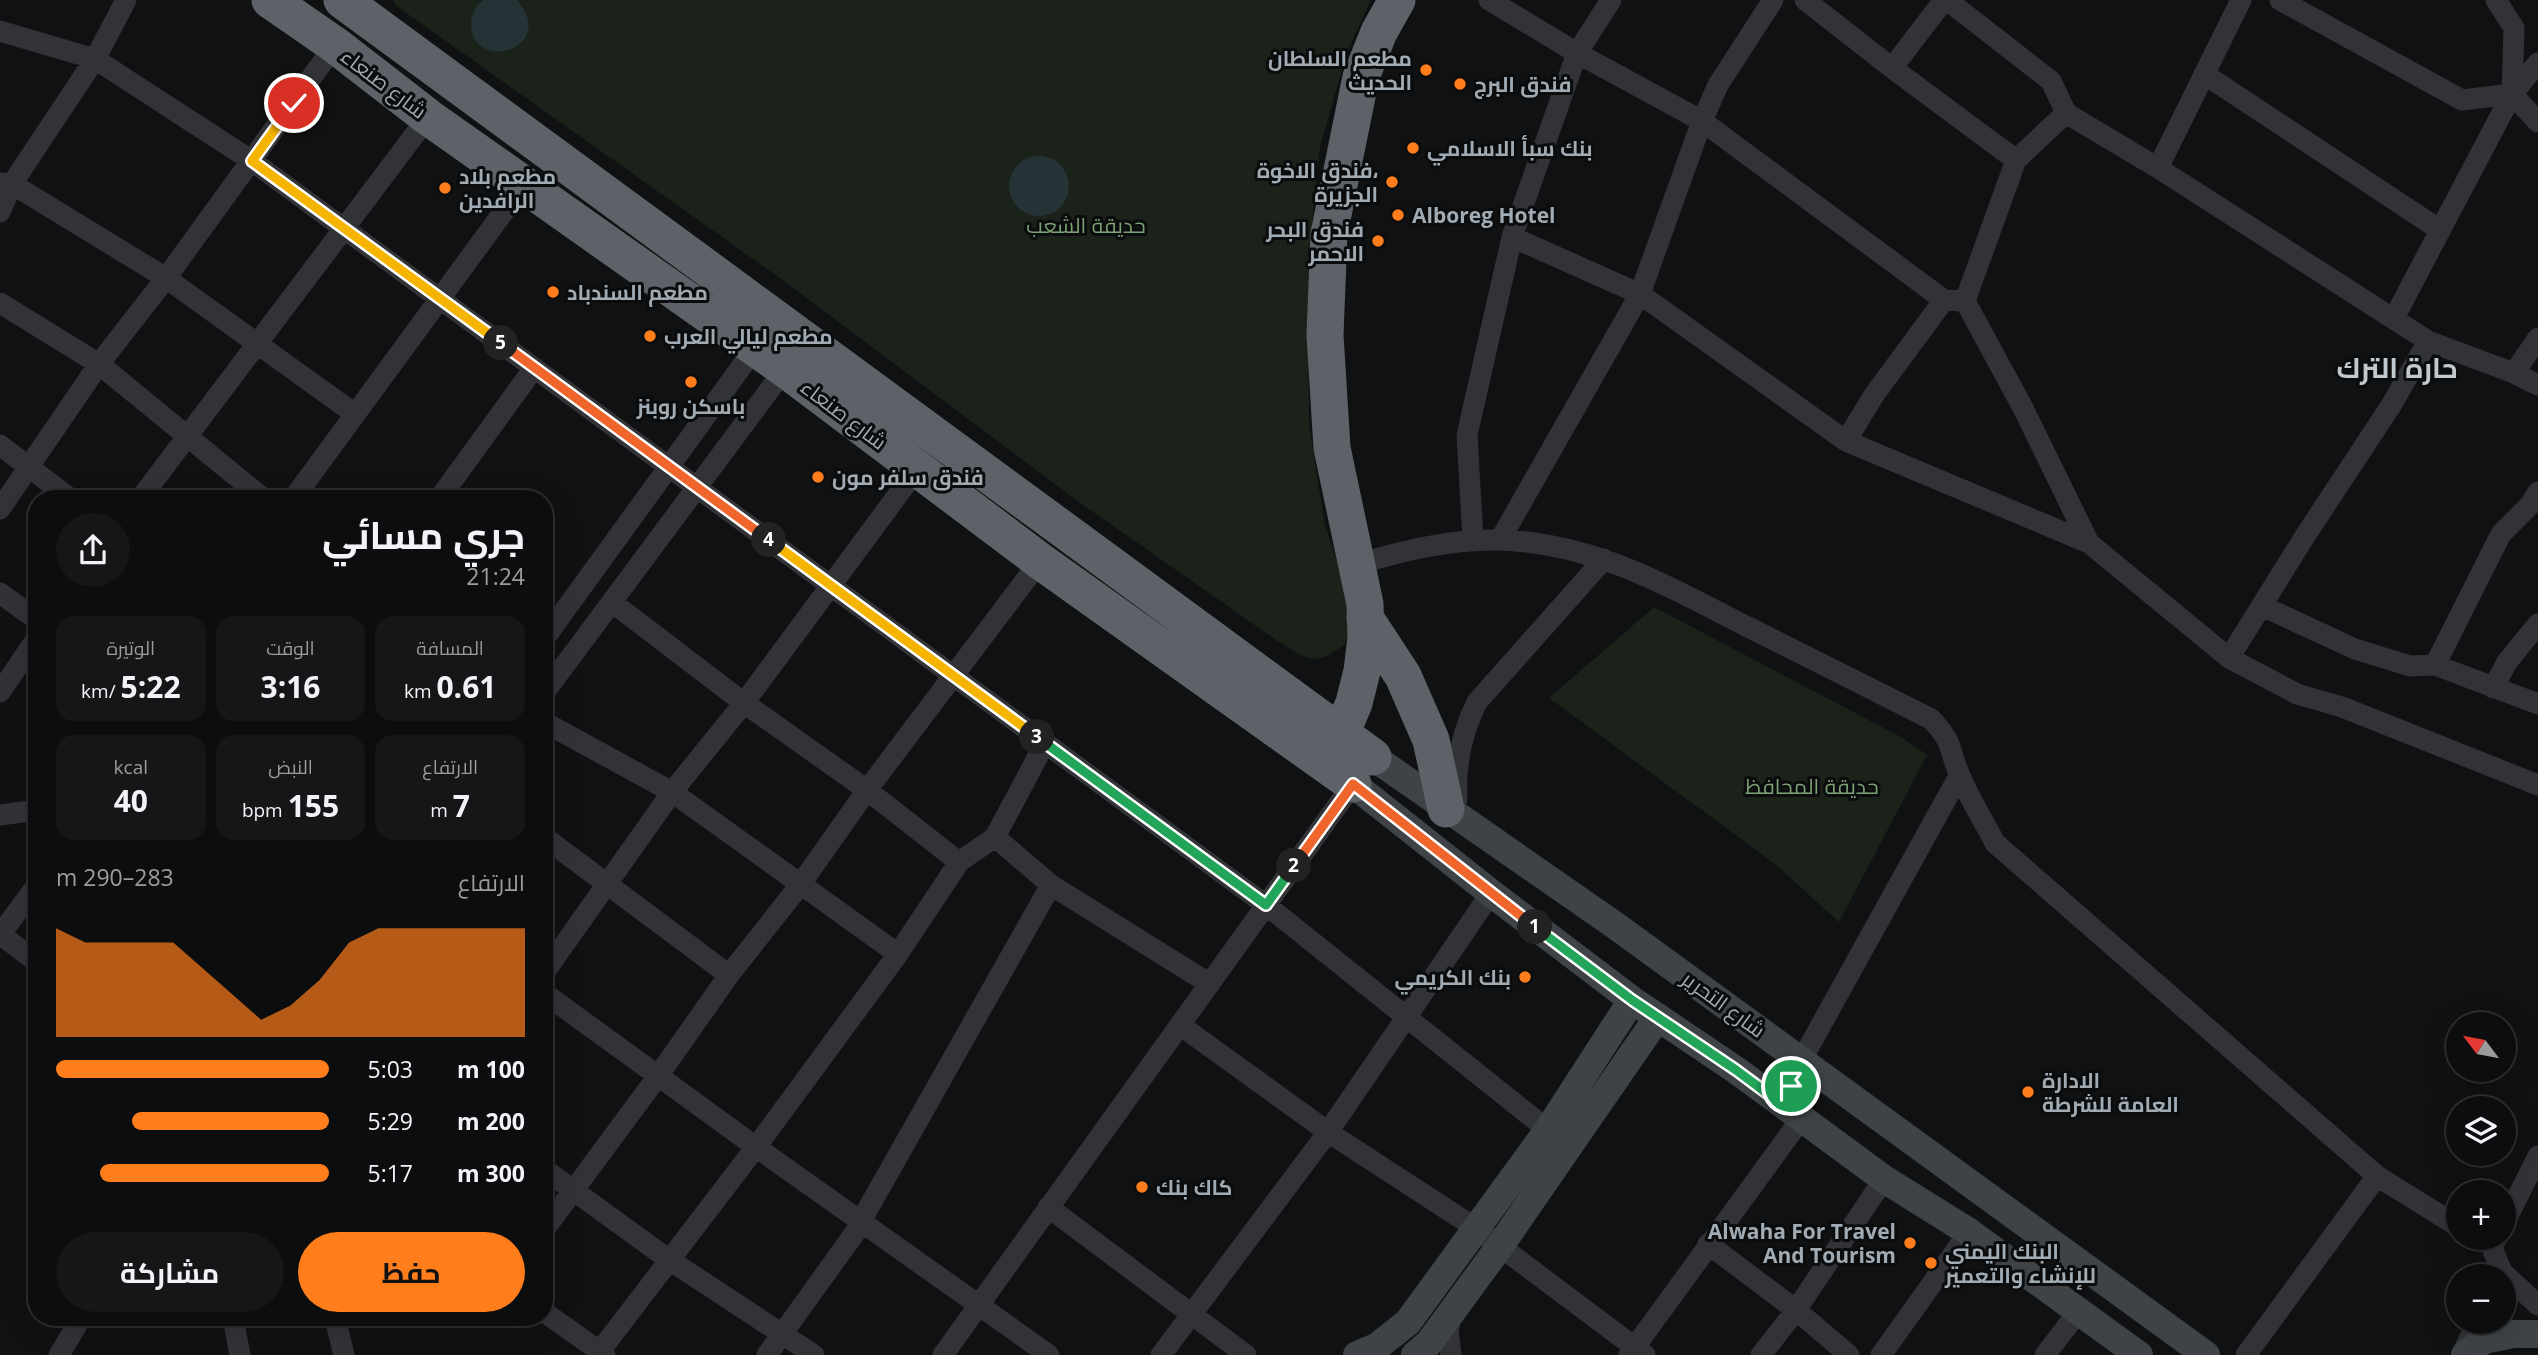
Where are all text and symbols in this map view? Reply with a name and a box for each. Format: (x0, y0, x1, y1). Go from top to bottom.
street label: شارع صنعاء (335, 42, 433, 125)
place label: مطعم السلطان الحديث (1268, 44, 1412, 96)
marker: مطعم السلطان الحديث (1418, 62, 1434, 78)
place label: فندق البرج (1474, 70, 1572, 99)
pin (264, 73, 324, 133)
marker: فندق البرج (1452, 76, 1468, 92)
icon: check (275, 84, 313, 122)
place label: بنك سبأ الاسلامي (1427, 134, 1592, 166)
marker: بنك سبأ الاسلامي (1405, 140, 1421, 156)
place label: فندق الاخوة، الجزيرة (1257, 156, 1378, 208)
place label: مطعم بلاد الرافدين (459, 162, 556, 214)
marker: فندق الاخوة، الجزيرة (1384, 174, 1400, 190)
marker: مطعم بلاد الرافدين (437, 180, 453, 196)
place label: Alboreg Hotel (1412, 201, 1555, 229)
marker: Alboreg Hotel (1390, 207, 1406, 223)
park label: حديقة الشعب (1026, 211, 1146, 239)
place label: فندق البحر الاحمر (1265, 215, 1364, 267)
marker: فندق البحر الاحمر (1370, 233, 1386, 249)
place label: مطعم السندباد (567, 278, 708, 307)
marker: مطعم السندباد (545, 284, 561, 300)
place label: مطعم ليالي العرب (664, 322, 833, 354)
pin: 5 (484, 326, 518, 360)
marker: مطعم ليالي العرب (642, 328, 658, 344)
text: 5 (495, 329, 506, 355)
district label: حارة الترك (2336, 348, 2458, 386)
street label: شارع صنعاء (795, 373, 893, 456)
marker: باسكن روبنز (683, 374, 699, 390)
place label: باسكن روبنز (636, 392, 745, 420)
place label: فندق سلفر مون (832, 463, 984, 491)
marker: فندق سلفر مون (810, 469, 826, 485)
text: جري مسائي (322, 508, 525, 560)
button: share (56, 513, 130, 587)
pin: 4 (752, 522, 786, 558)
text: 4 (763, 526, 774, 552)
text: 21:24 (466, 560, 525, 592)
text: الوتيرة (106, 635, 155, 661)
text: الوقت (266, 635, 315, 661)
text: المسافة (416, 635, 484, 661)
text: 5:22 (121, 666, 181, 707)
text: 3:16 (261, 666, 321, 707)
text: 0.61 (436, 666, 496, 707)
text: /km (81, 678, 121, 704)
text: km (404, 678, 436, 704)
pin: 3 (1020, 720, 1054, 754)
text: 3 (1031, 723, 1042, 749)
text: kcal (114, 754, 148, 780)
text: النبض (268, 754, 313, 780)
text: الارتفاع (422, 754, 478, 780)
park label: حديقة المحافظ (1745, 772, 1879, 800)
text: 40 (114, 780, 148, 821)
text: 155 (288, 785, 339, 826)
text: 7 (453, 785, 470, 826)
text: bpm (242, 797, 288, 823)
text: m (430, 797, 453, 823)
pin: 2 (1276, 848, 1312, 884)
text: 2 (1288, 852, 1299, 878)
text: 283–290 m (56, 861, 174, 893)
text: الارتفاع (458, 866, 525, 898)
pin: 1 (1518, 909, 1552, 944)
text: 1 (1529, 913, 1540, 939)
place label: بنك الكريمي (1395, 963, 1511, 995)
street label: شارع التحرير (1675, 964, 1771, 1044)
marker: بنك الكريمي (1517, 969, 1533, 985)
north arrow (2446, 1012, 2516, 1082)
map controls (2446, 1012, 2516, 1334)
text: 5:03 (368, 1053, 413, 1085)
text: 100 m (457, 1053, 525, 1085)
pin (1761, 1056, 1821, 1116)
place label: الادارة العامة للشرطة (2042, 1066, 2179, 1118)
icon: arrive (1772, 1067, 1810, 1105)
marker: الادارة العامة للشرطة (2020, 1084, 2036, 1100)
button: layers (2446, 1096, 2516, 1166)
text: 5:29 (368, 1105, 413, 1137)
text: 200 m (457, 1105, 525, 1137)
text: 5:17 (368, 1157, 413, 1189)
text: 300 m (457, 1157, 525, 1189)
place label: كاك بنك (1156, 1173, 1232, 1201)
marker: كاك بنك (1134, 1179, 1150, 1195)
button: + (2446, 1180, 2516, 1250)
place label: Alwaha For Travel And Tourism (1708, 1217, 1896, 1269)
button: مشاركة (56, 1232, 284, 1312)
button: حفظ (298, 1232, 525, 1312)
marker: Alwaha For Travel And Tourism (1902, 1235, 1918, 1251)
place label: البنك اليمني للإنشاء والتعمير (1944, 1237, 2096, 1290)
marker: البنك اليمني للإنشاء والتعمير (1923, 1255, 1939, 1271)
button: − (2446, 1264, 2516, 1334)

